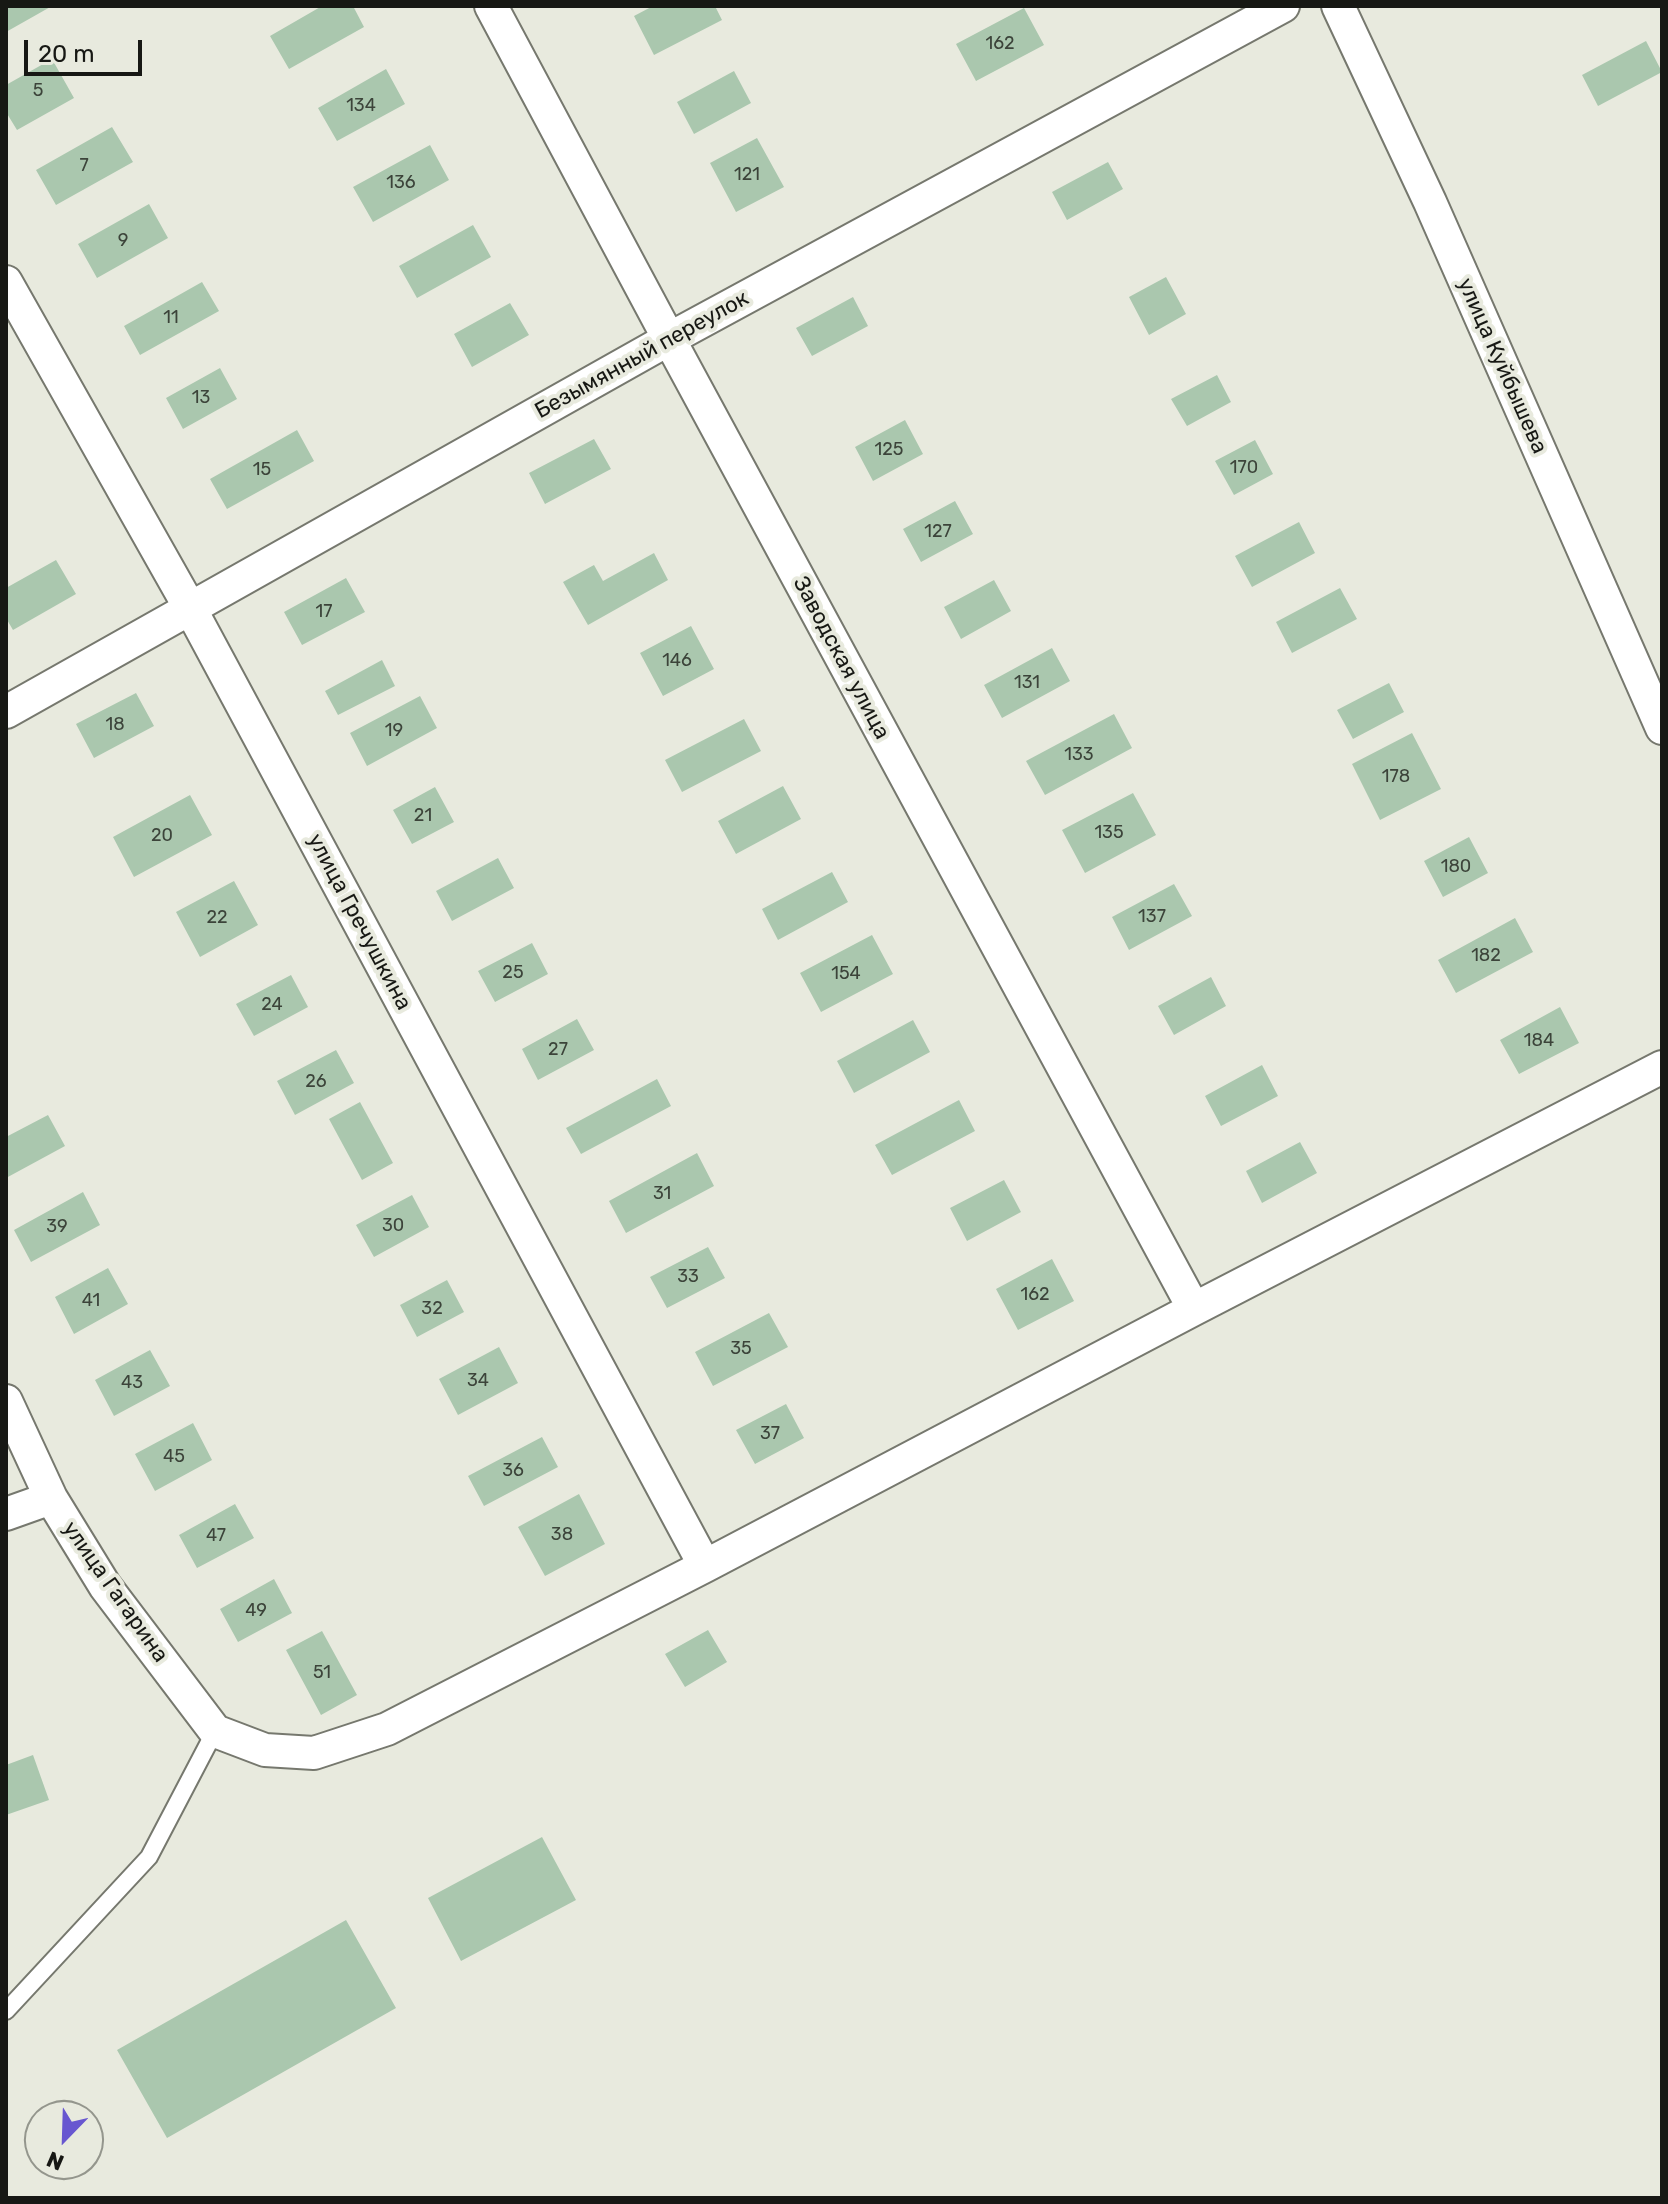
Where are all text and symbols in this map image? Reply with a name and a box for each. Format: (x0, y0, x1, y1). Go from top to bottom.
scale bar (28, 24, 146, 74)
house number: 162 (985, 33, 1015, 55)
text: 20 m (38, 40, 95, 68)
house number: 5 (33, 80, 43, 102)
house number: 134 (346, 95, 376, 117)
house number: 7 (79, 155, 89, 177)
house number: 121 (734, 164, 760, 186)
house number: 136 (386, 172, 416, 194)
house number: 9 (118, 230, 128, 252)
street label: улица Куйбышева (1451, 274, 1553, 458)
street label: Безымянный переулок (531, 285, 753, 425)
house number: 11 (163, 307, 179, 329)
house number: 13 (192, 387, 210, 409)
house number: 125 (875, 439, 903, 461)
house number: 170 (1230, 457, 1258, 479)
house number: 15 (253, 459, 271, 481)
house number: 127 (924, 521, 952, 543)
street label: Заводская улица (787, 572, 895, 744)
house number: 17 (316, 601, 332, 623)
house number: 146 (662, 650, 692, 672)
house number: 131 (1014, 672, 1040, 694)
house number: 18 (105, 714, 125, 736)
house number: 19 (385, 720, 403, 742)
house number: 133 (1064, 744, 1094, 766)
house number: 178 (1382, 766, 1410, 788)
house number: 21 (414, 805, 432, 827)
house number: 135 (1094, 822, 1124, 844)
house number: 20 (151, 825, 173, 847)
street label: улица Гречушкина (301, 829, 417, 1015)
house number: 180 (1441, 856, 1471, 878)
house number: 137 (1138, 906, 1166, 928)
house number: 22 (206, 907, 228, 929)
house number: 182 (1471, 945, 1501, 967)
house number: 25 (502, 962, 524, 984)
house number: 154 (831, 963, 861, 985)
house number: 24 (261, 994, 283, 1016)
house number: 184 (1524, 1030, 1554, 1052)
house number: 27 (548, 1039, 568, 1061)
house number: 26 (305, 1071, 327, 1093)
house number: 31 (653, 1183, 671, 1205)
house number: 30 (382, 1215, 404, 1237)
house number: 39 (46, 1216, 68, 1238)
house number: 33 (677, 1266, 699, 1288)
house number: 162 (1020, 1284, 1050, 1306)
house number: 41 (82, 1290, 100, 1312)
house number: 32 (421, 1298, 443, 1320)
house number: 35 (730, 1338, 752, 1360)
house number: 34 (467, 1370, 489, 1392)
house number: 43 (121, 1372, 143, 1394)
house number: 37 (760, 1423, 780, 1445)
house number: 45 (163, 1446, 185, 1468)
house number: 36 (502, 1460, 524, 1482)
street label: улица Гагарина (57, 1516, 173, 1668)
house number: 38 (551, 1524, 573, 1546)
house number: 47 (206, 1525, 226, 1547)
house number: 49 (245, 1600, 267, 1622)
house number: 51 (313, 1662, 331, 1684)
north arrow (24, 2100, 104, 2180)
text: N (43, 2145, 68, 2176)

